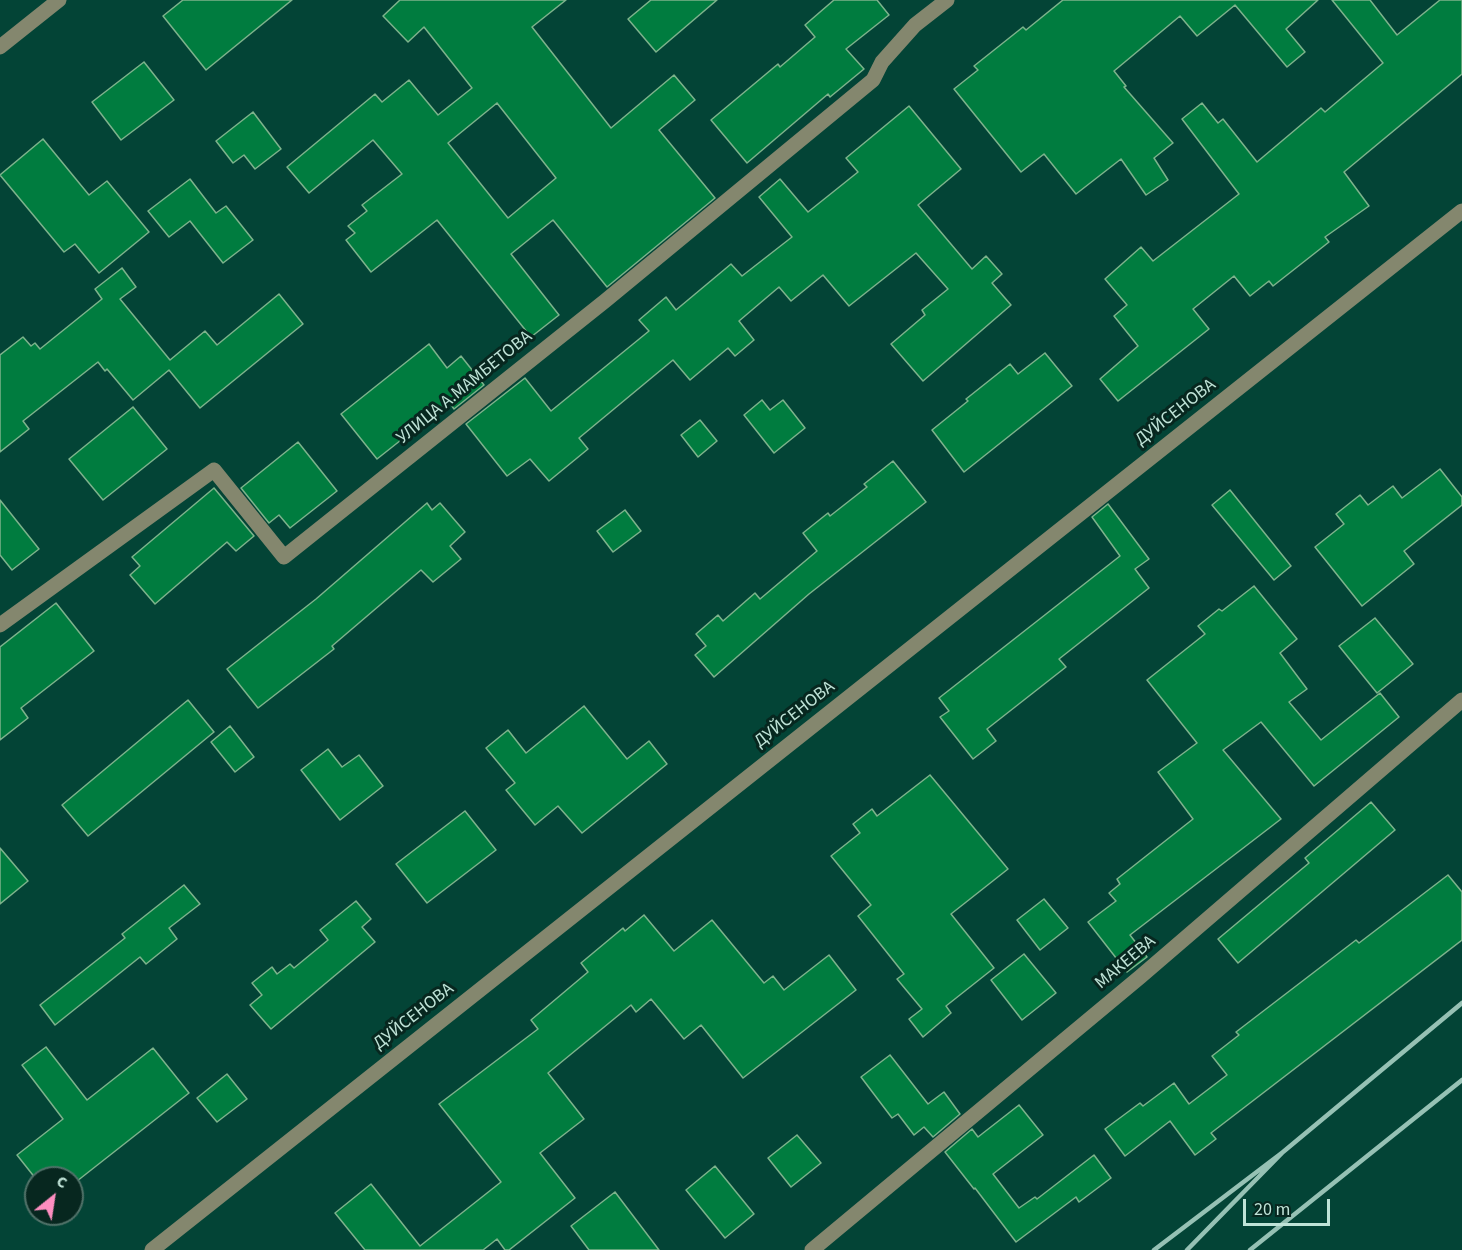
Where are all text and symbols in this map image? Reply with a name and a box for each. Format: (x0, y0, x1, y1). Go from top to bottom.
street label: УЛИЦА А.МАМБЕТОВА (393, 327, 537, 449)
street label: ДУЙСЕНОВА (1131, 375, 1221, 451)
street label: ДУЙСЕНОВА (750, 677, 840, 753)
street label: МАКЕЕВА (1091, 931, 1161, 995)
street label: ДУЙСЕНОВА (369, 979, 459, 1055)
north arrow (24, 1166, 84, 1226)
text: С (52, 1170, 72, 1194)
scale bar (1246, 1187, 1333, 1225)
text: 20 m (1254, 1197, 1290, 1222)

